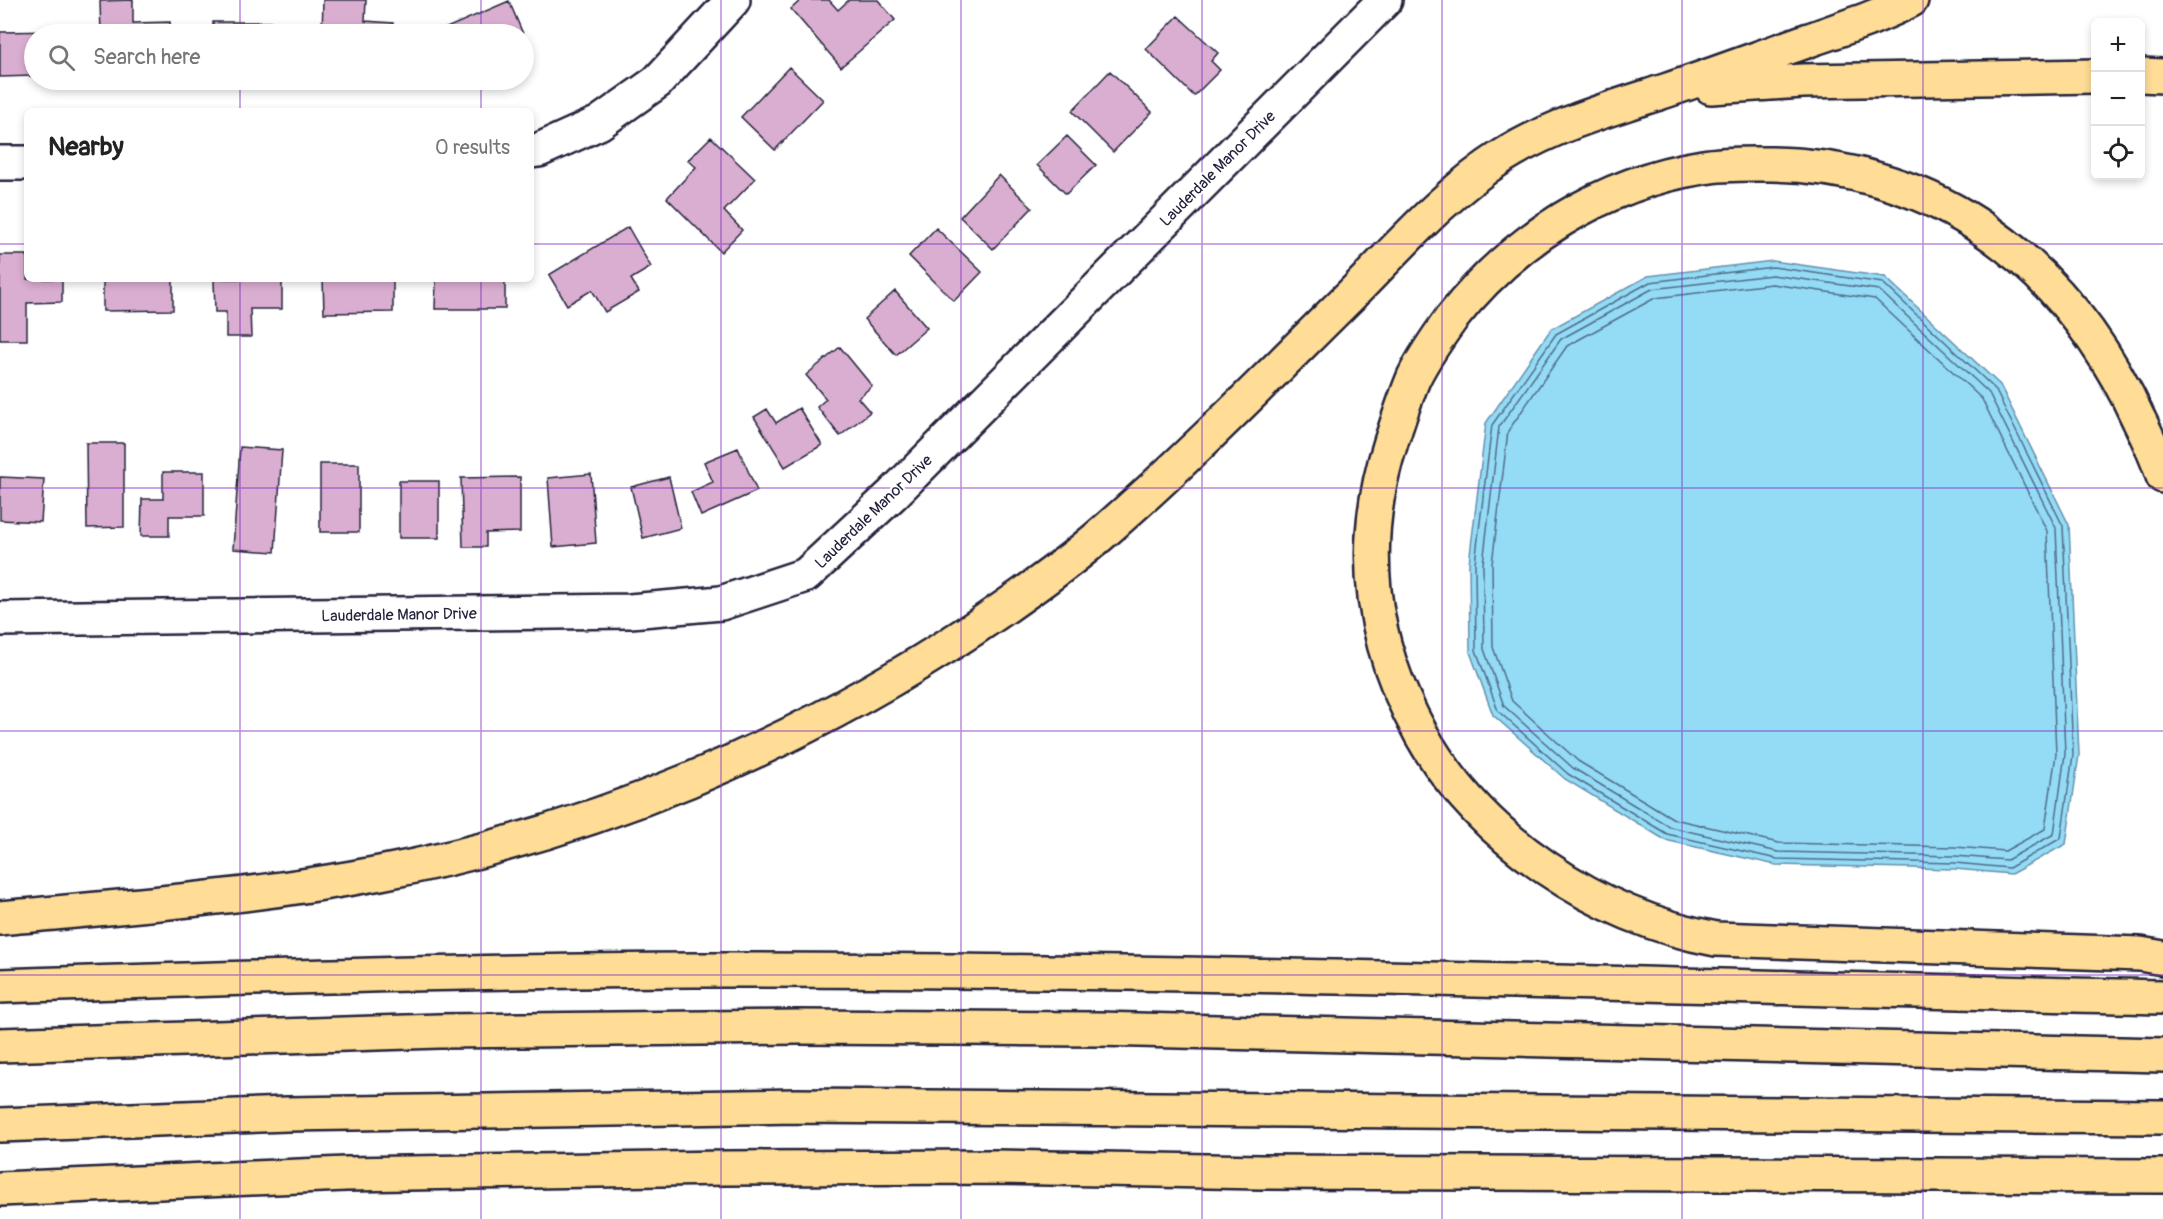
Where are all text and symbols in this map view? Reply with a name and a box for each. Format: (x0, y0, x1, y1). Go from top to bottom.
map controls (2091, 18, 2145, 180)
button: + (2091, 18, 2145, 72)
search box (24, 24, 534, 90)
icon: search (45, 41, 78, 74)
text: Search here (93, 43, 200, 71)
button: − (2091, 72, 2145, 126)
street label: Lauderdale Manor Drive (1156, 107, 1280, 231)
button: locate (2091, 126, 2145, 180)
text: Nearby (48, 131, 124, 163)
text: 0 results (435, 135, 510, 160)
street label: Lauderdale Manor Drive (811, 450, 937, 573)
street label: Lauderdale Manor Drive (321, 604, 477, 626)

